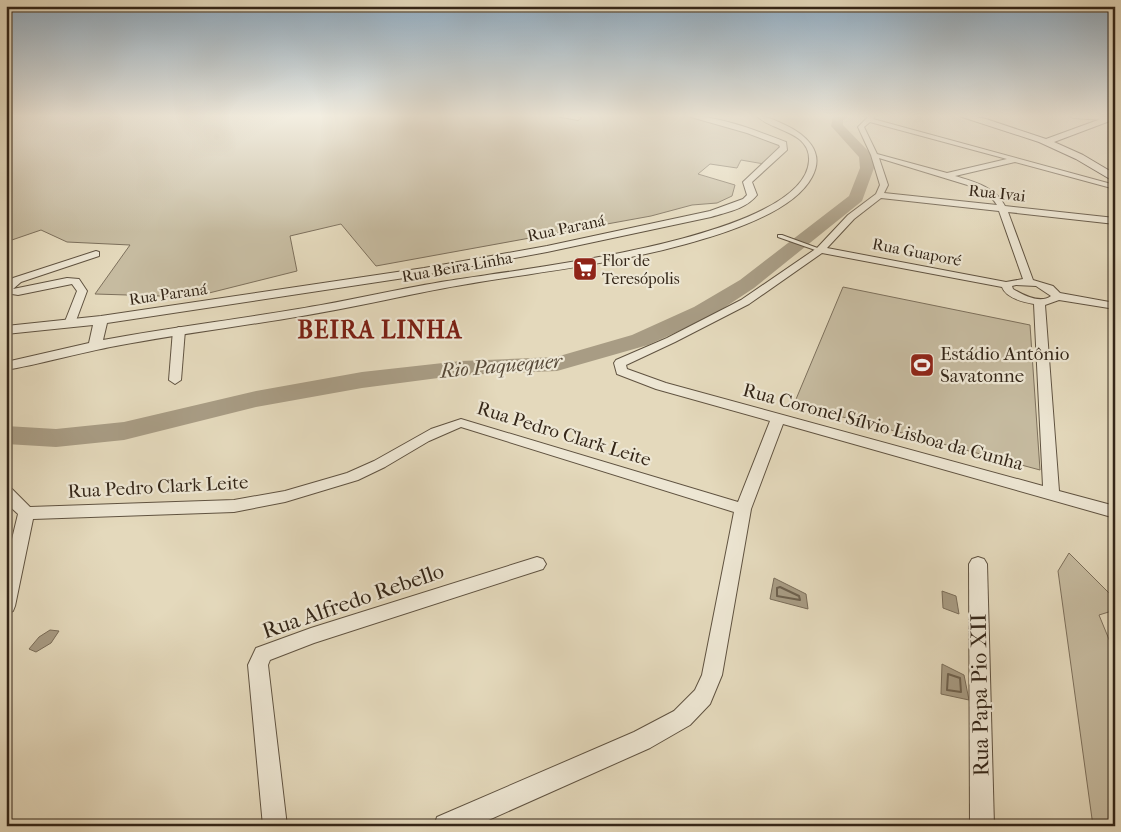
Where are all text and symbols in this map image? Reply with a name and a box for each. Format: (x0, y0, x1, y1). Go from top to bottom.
street label: Rua Ivai (968, 181, 1027, 205)
street label: Rua Paraná (525, 210, 607, 246)
street label: Rua Guaporé (871, 234, 963, 270)
street label: Rua Beira Linha (400, 248, 514, 286)
place label: Flor de Teresópolis (602, 251, 680, 288)
supermarket icon: Flor de Teresópolis (572, 256, 598, 282)
street label: Rua Paraná (128, 279, 209, 309)
district label: BEIRA LINHA (297, 316, 463, 344)
place label: Estádio Antônio Savatonne (940, 343, 1070, 387)
water label: Rio Paquequer (437, 349, 565, 383)
sports icon: Estádio Antônio Savatonne (909, 352, 935, 378)
street label: Rua Coronel Sílvio Lisboa da Cunha (740, 379, 1026, 475)
street label: Rua Pedro Clark Leite (474, 397, 654, 471)
street label: Rua Pedro Clark Leite (67, 471, 249, 503)
street label: Rua Alfredo Rebello (259, 558, 447, 644)
street label: Rua Papa Pio XII (966, 613, 994, 777)

